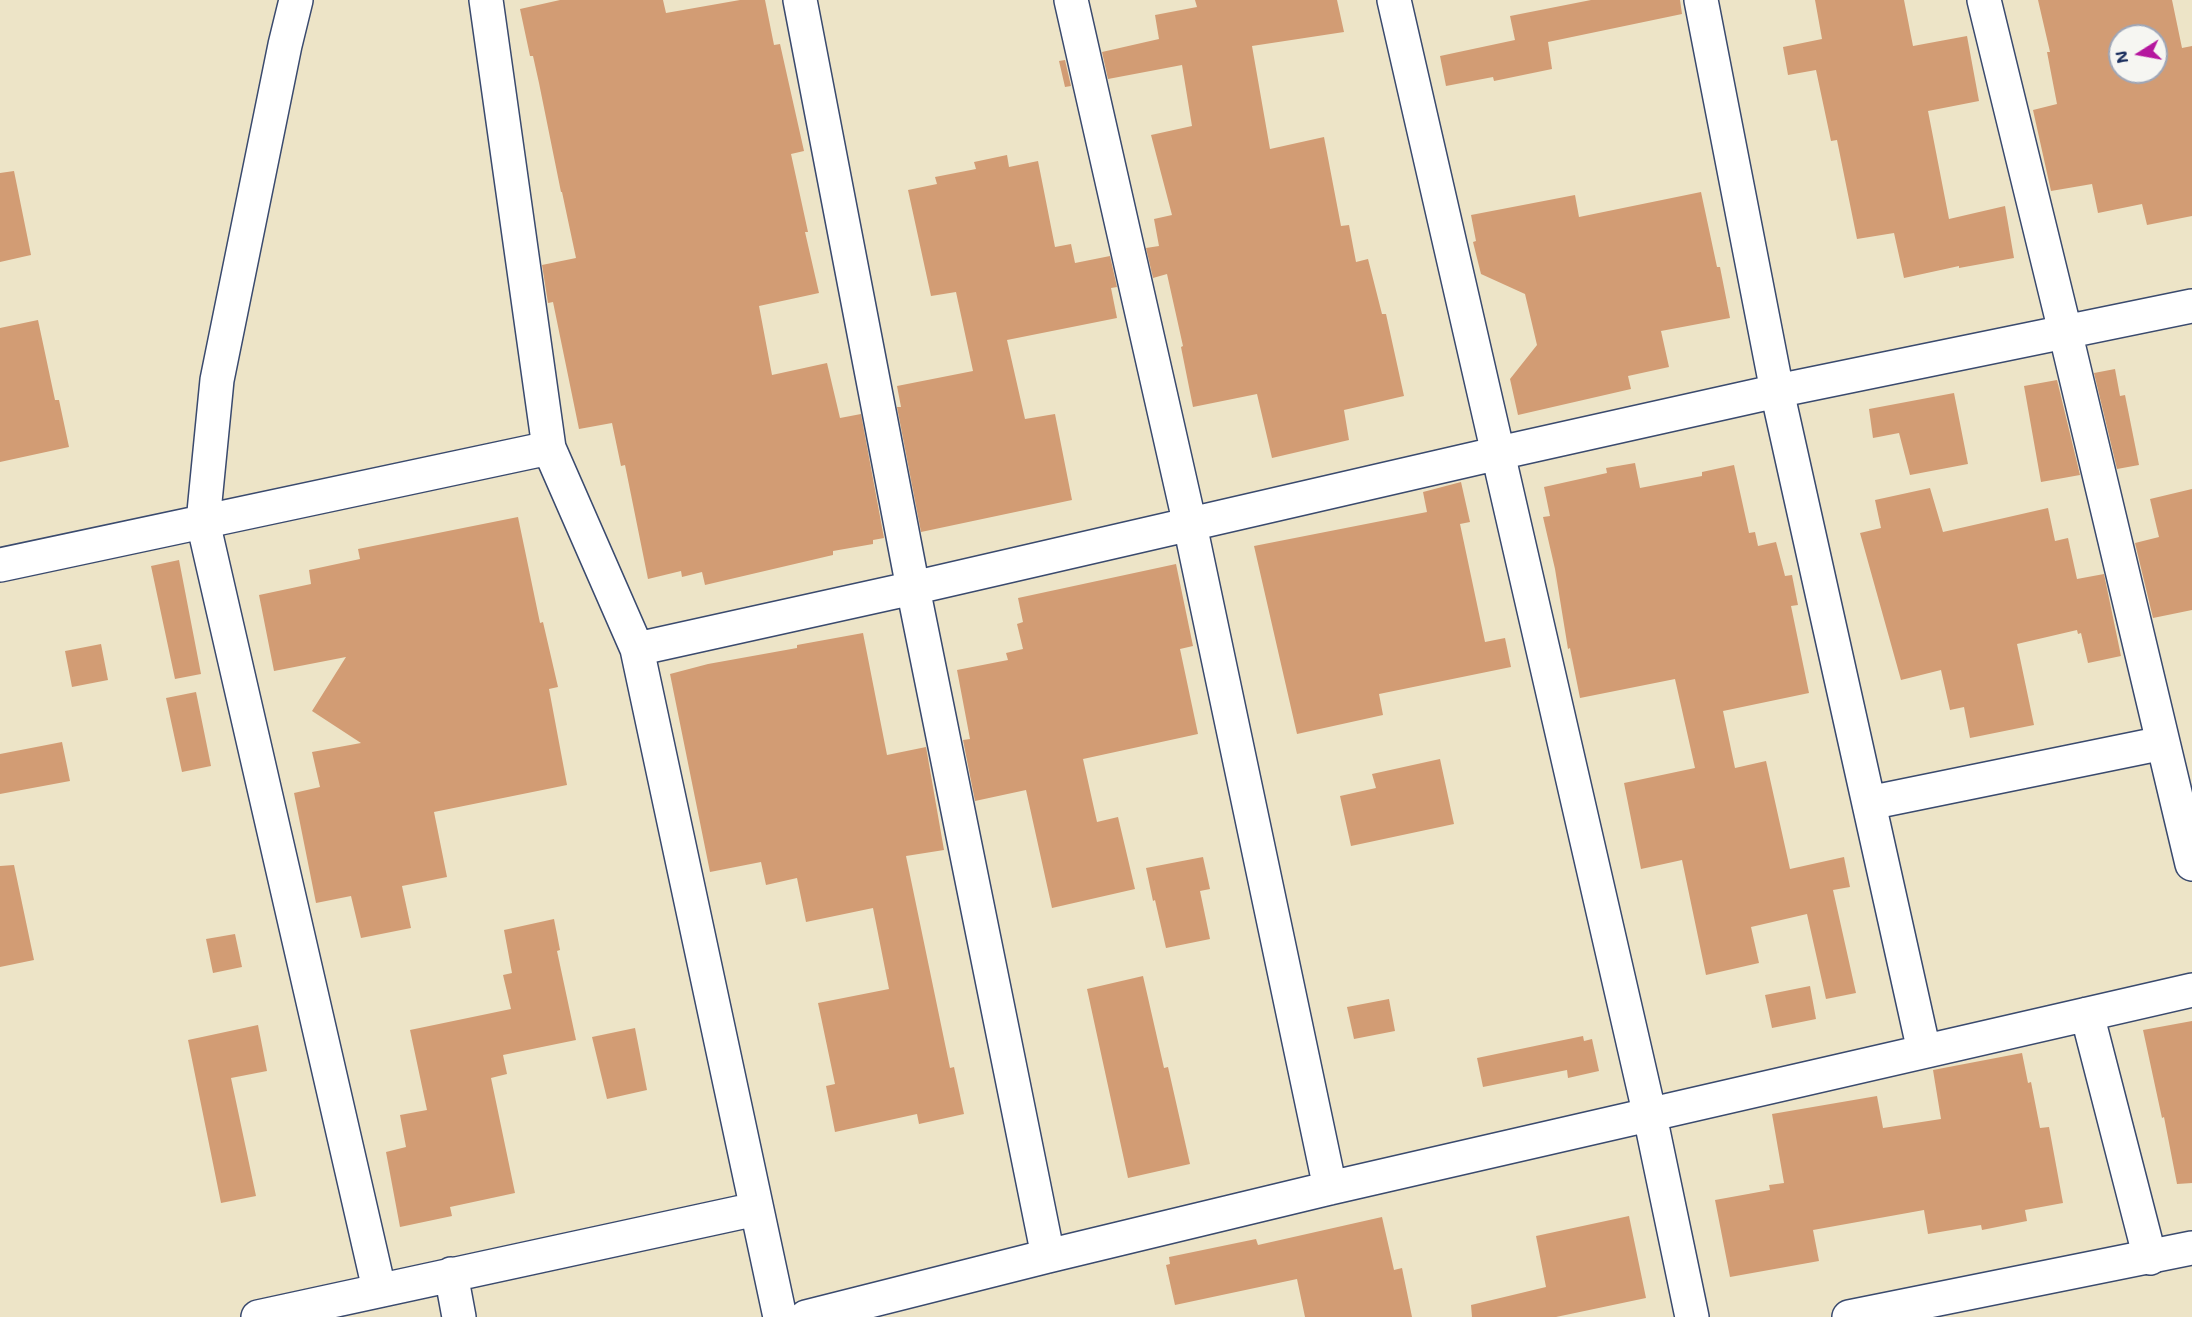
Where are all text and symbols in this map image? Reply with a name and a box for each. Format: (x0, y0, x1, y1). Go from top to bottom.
north arrow (2108, 24, 2168, 84)
text: N (2110, 49, 2133, 65)

